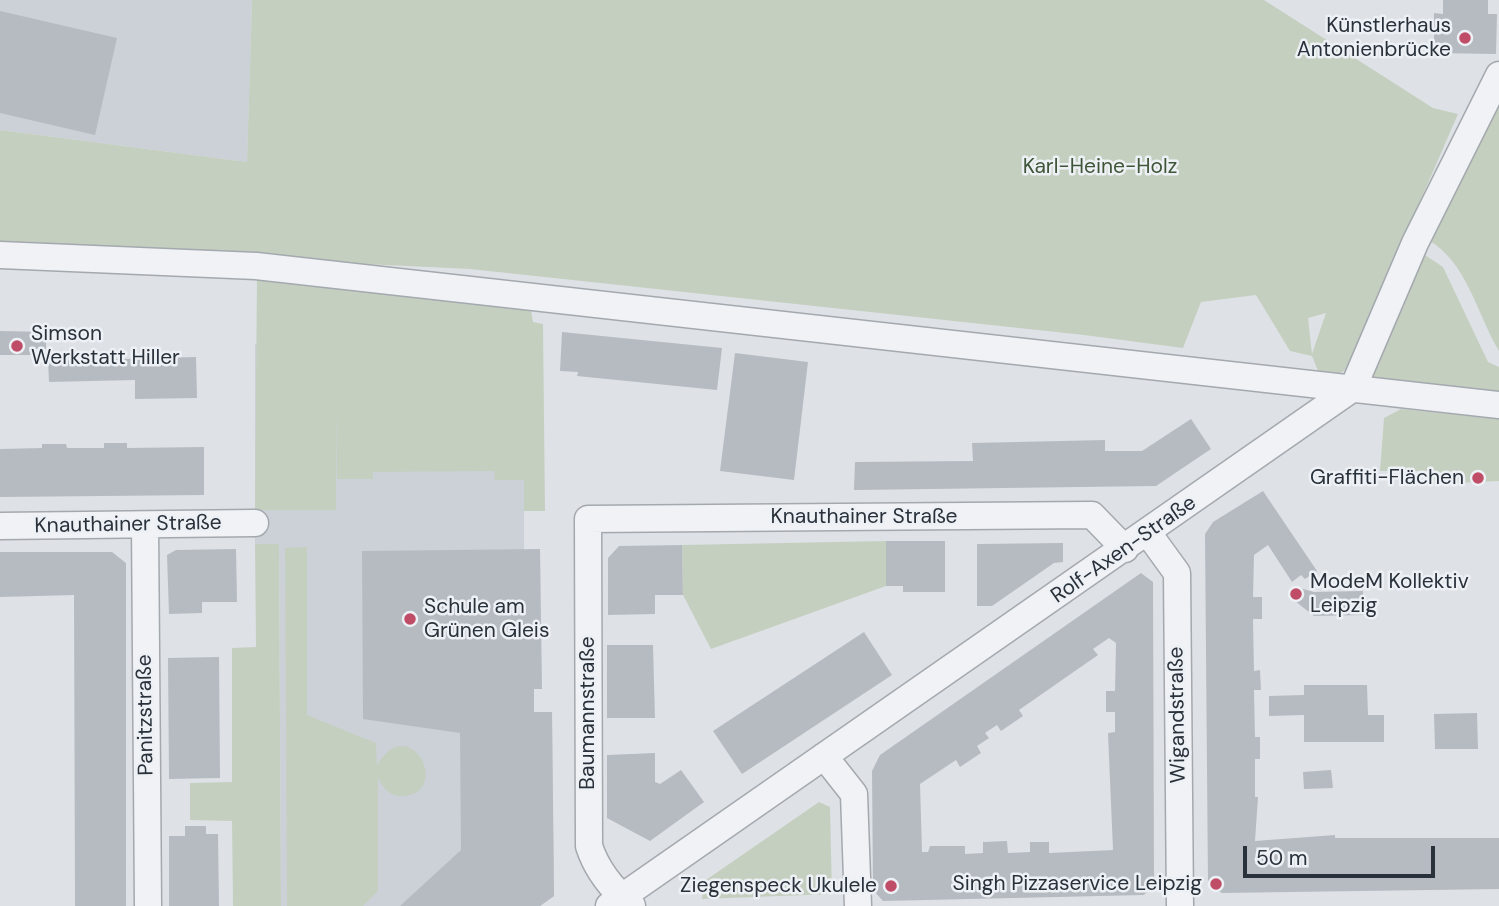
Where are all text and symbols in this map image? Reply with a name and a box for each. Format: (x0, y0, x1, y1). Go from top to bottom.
place label: Künstlerhaus Antonienbrücke (1297, 13, 1451, 63)
marker: Künstlerhaus Antonienbrücke (1457, 30, 1473, 46)
park label: Karl-Heine-Holz (1023, 154, 1177, 180)
place label: Simson Werkstatt Hiller (31, 321, 180, 371)
marker: Simson Werkstatt Hiller (9, 338, 25, 354)
place label: Graffiti-Flächen (1310, 465, 1464, 491)
marker: Graffiti-Flächen (1470, 470, 1486, 486)
street label: Rolf-Axen-Straße (1047, 491, 1201, 609)
street label: Knauthainer Straße (770, 504, 958, 530)
street label: Knauthainer Straße (34, 511, 222, 539)
place label: ModeM Kollektiv Leipzig (1310, 569, 1469, 619)
marker: ModeM Kollektiv Leipzig (1288, 586, 1304, 602)
place label: Schule am Grünen Gleis (424, 594, 549, 644)
marker: Schule am Grünen Gleis (402, 611, 418, 627)
street label: Baumannstraße (575, 636, 601, 790)
street label: Wigandstraße (1164, 646, 1192, 784)
street label: Panitzstraße (132, 654, 160, 776)
scale bar (1247, 832, 1440, 876)
text: 50 m (1256, 844, 1307, 872)
place label: Singh Pizzaservice Leipzig (952, 871, 1202, 897)
place label: Ziegenspeck Ukulele (680, 873, 877, 899)
marker: Singh Pizzaservice Leipzig (1208, 876, 1224, 892)
marker: Ziegenspeck Ukulele (883, 878, 899, 894)

